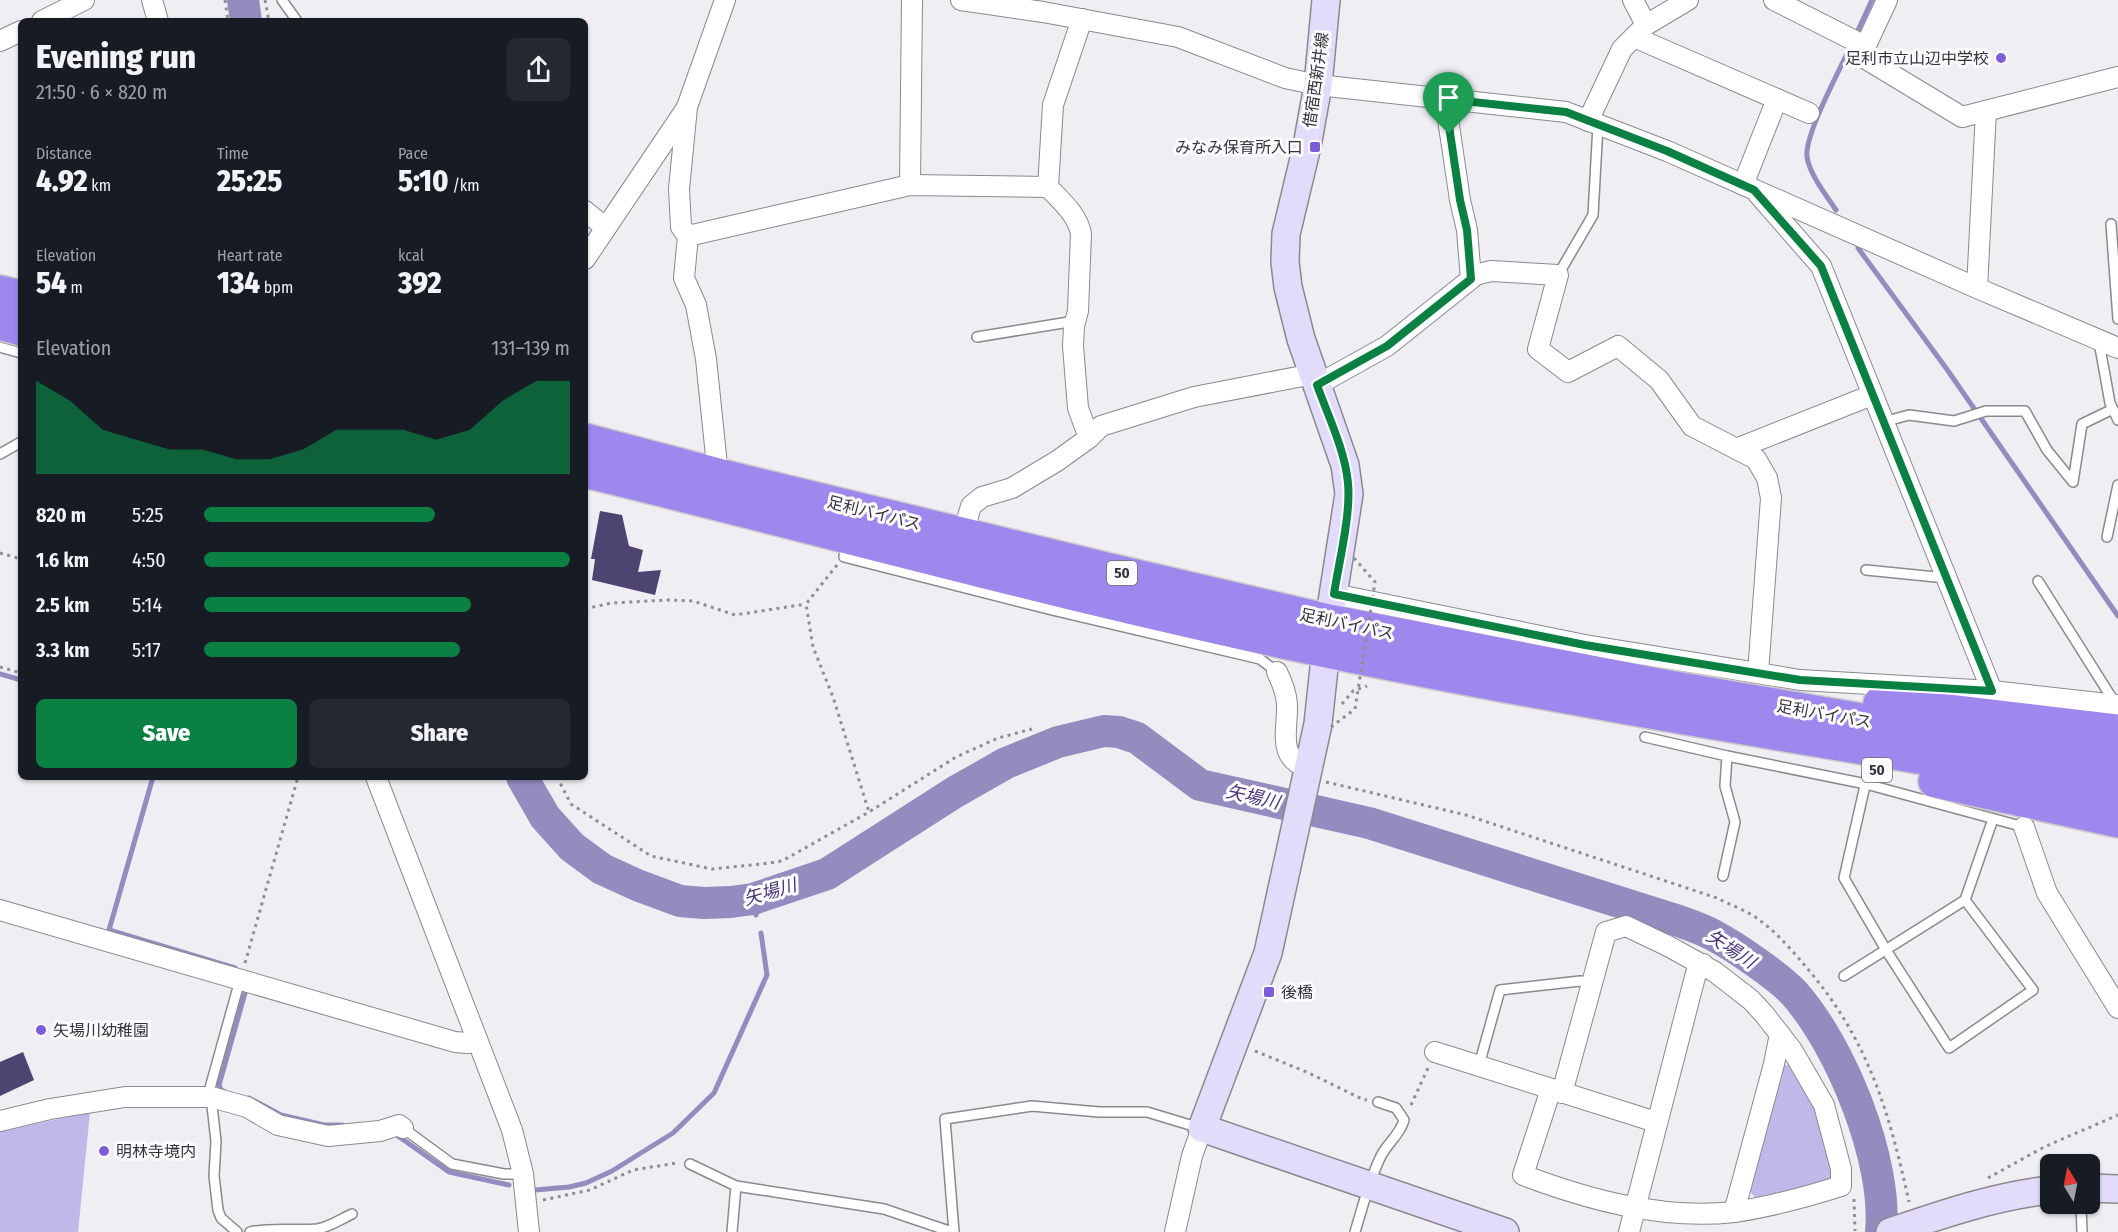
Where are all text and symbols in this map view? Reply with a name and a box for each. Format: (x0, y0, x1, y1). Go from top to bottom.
street label: 借宿西新井線 (1300, 31, 1332, 129)
text: Evening run (36, 37, 196, 77)
button: share (507, 38, 570, 101)
place label: 足利市立山辺中学校 (1845, 49, 1989, 68)
marker: 足利市立山辺中学校 (1994, 51, 2008, 65)
pin (1423, 72, 1474, 134)
text: 21:50 · 6 × 820 m (36, 80, 167, 104)
icon: arrive (1432, 81, 1465, 114)
place label: みなみ保育所入口 (1175, 138, 1303, 157)
marker: みなみ保育所入口 (1308, 140, 1322, 154)
text: Distance (36, 144, 92, 163)
text: Time (217, 144, 249, 163)
text: Pace (398, 144, 428, 163)
text: 4.92 (36, 163, 88, 199)
text: 25:25 (217, 163, 282, 199)
text: 5:10 (398, 163, 449, 199)
text: km (88, 176, 111, 195)
text: /km (449, 176, 480, 195)
text: Elevation (36, 246, 96, 265)
text: Heart rate (217, 246, 283, 265)
text: kcal (398, 246, 424, 265)
text: 54 (36, 265, 67, 301)
text: 134 (217, 265, 260, 301)
text: 392 (398, 265, 442, 301)
text: m (67, 278, 83, 297)
text: bpm (260, 278, 293, 297)
text: Elevation (36, 336, 111, 360)
text: 131–139 m (491, 336, 570, 360)
street label: 足利バイパス (825, 492, 923, 534)
text: 820 m (36, 503, 86, 527)
text: 5:25 (132, 503, 163, 527)
text: 1.6 km (36, 548, 89, 572)
text: 4:50 (132, 548, 166, 572)
road number: 50 (1107, 561, 1137, 585)
text: 2.5 km (36, 593, 89, 617)
text: 5:14 (132, 593, 162, 617)
street label: 足利バイパス (1298, 605, 1396, 643)
text: 3.3 km (36, 638, 89, 662)
text: 5:17 (132, 638, 161, 662)
street label: 足利バイパス (1775, 696, 1873, 732)
button: Save (36, 699, 297, 768)
button: Share (309, 699, 570, 768)
road number: 50 (1862, 758, 1892, 782)
water label: 矢場川 (1224, 780, 1284, 814)
water label: 矢場川 (741, 873, 801, 910)
water label: 矢場川 (1702, 925, 1761, 974)
place label: 後橋 (1281, 983, 1313, 1002)
marker: 後橋 (1262, 985, 1276, 999)
place label: 矢場川幼稚園 (53, 1021, 149, 1040)
marker: 矢場川幼稚園 (34, 1023, 48, 1037)
place label: 明林寺境内 (116, 1142, 196, 1161)
marker: 明林寺境内 (97, 1144, 111, 1158)
north arrow (2040, 1154, 2100, 1214)
map controls (2040, 1154, 2100, 1214)

